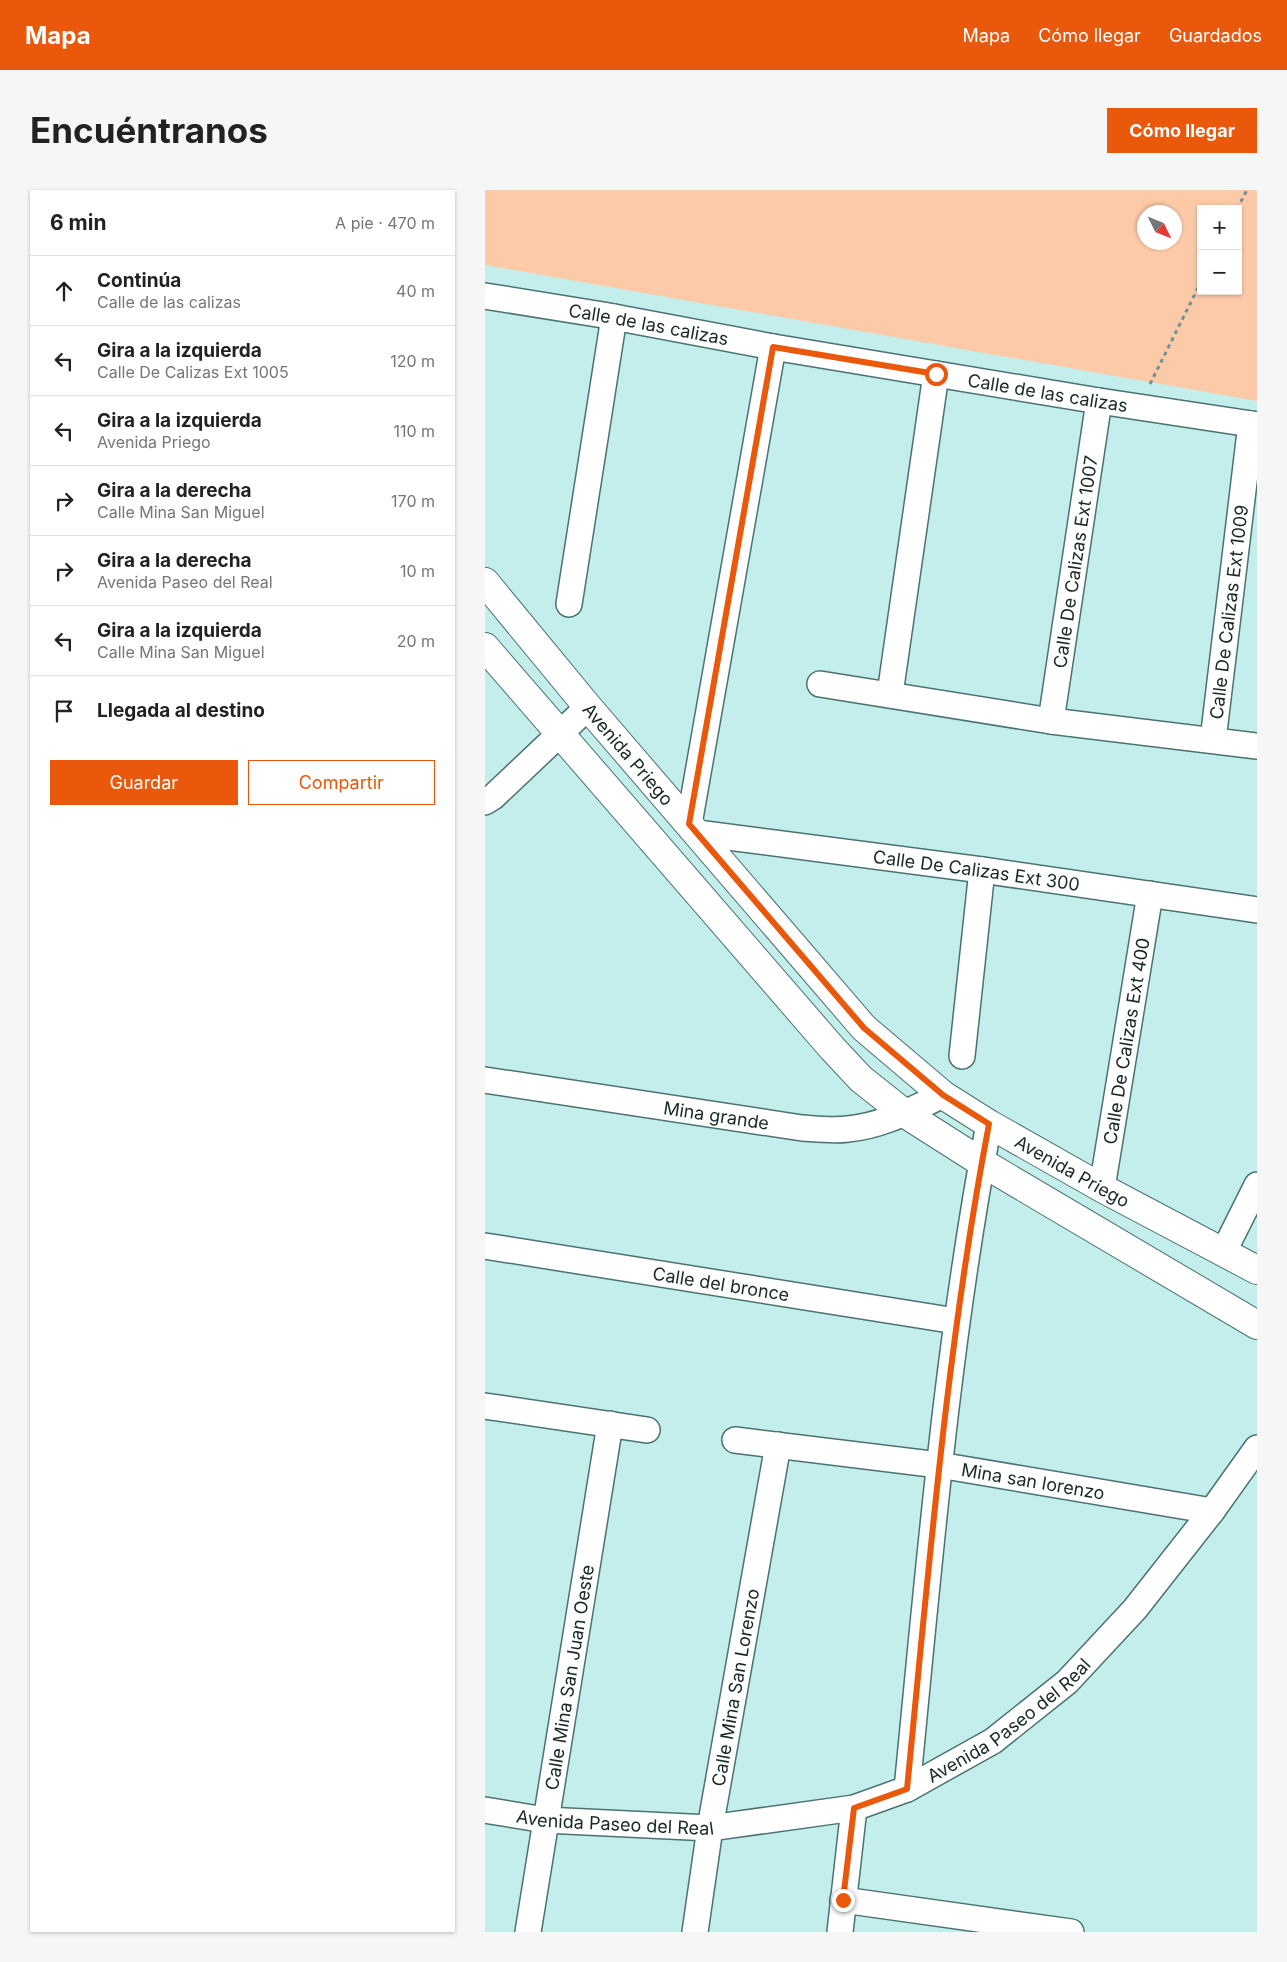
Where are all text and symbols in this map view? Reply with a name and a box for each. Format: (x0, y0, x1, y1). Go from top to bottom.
text: Mapa (25, 21, 91, 50)
text: Mapa (963, 25, 1010, 46)
text: Cómo llegar (1038, 25, 1141, 46)
text: Guardados (1169, 25, 1262, 46)
button: Cómo llegar (1107, 108, 1257, 153)
text: Encuéntranos (30, 109, 268, 151)
north arrow (1137, 205, 1182, 250)
map controls (1197, 205, 1242, 295)
button: + (1197, 205, 1242, 250)
text: 6 min (50, 210, 107, 235)
text: A pie · 470 m (335, 213, 435, 233)
button: − (1197, 250, 1242, 295)
text: Continúa (97, 269, 181, 292)
icon: ahead (50, 277, 78, 305)
text: 40 m (396, 281, 435, 301)
text: Calle de las calizas (97, 292, 241, 312)
street label: Calle de las calizas (567, 299, 730, 349)
text: Gira a la izquierda (97, 339, 262, 362)
icon: left (50, 347, 78, 375)
text: 120 m (390, 351, 435, 371)
text: Calle De Calizas Ext 1005 (97, 362, 289, 382)
route start (925, 363, 948, 386)
street label: Calle de las calizas (966, 369, 1129, 416)
text: Gira a la izquierda (97, 409, 262, 432)
icon: left (50, 417, 78, 445)
text: 110 m (393, 421, 435, 441)
text: Avenida Priego (97, 432, 211, 452)
street label: Calle De Calizas Ext 1007 (1049, 454, 1101, 669)
text: Gira a la derecha (97, 479, 252, 502)
icon: right (50, 487, 78, 515)
text: 170 m (391, 491, 435, 511)
text: Calle Mina San Miguel (97, 502, 265, 522)
street label: Calle De Calizas Ext 1009 (1205, 503, 1252, 720)
text: Gira a la derecha (97, 549, 252, 572)
icon: right (50, 557, 78, 585)
text: 10 m (400, 561, 435, 581)
text: Avenida Paseo del Real (97, 572, 273, 592)
text: Gira a la izquierda (97, 619, 262, 642)
icon: left (50, 627, 78, 655)
text: 20 m (397, 631, 435, 651)
text: Calle Mina San Miguel (97, 642, 265, 662)
icon: arrive (50, 697, 78, 725)
text: Llegada al destino (97, 699, 265, 722)
street label: Avenida Priego (579, 699, 678, 809)
button: Guardar (50, 760, 238, 805)
button: Compartir (248, 760, 435, 805)
street label: Calle De Calizas Ext 300 (872, 845, 1081, 895)
street label: Calle De Calizas Ext 400 (1099, 936, 1153, 1146)
street label: Mina grande (662, 1097, 771, 1133)
street label: Avenida Priego (1011, 1131, 1133, 1211)
street label: Calle del bronce (651, 1262, 791, 1305)
street label: Mina san lorenzo (960, 1458, 1106, 1503)
street label: Calle Mina San Juan Oeste (541, 1563, 598, 1792)
street label: Calle Mina San Lorenzo (707, 1587, 763, 1788)
street label: Avenida Paseo del Real (923, 1654, 1094, 1786)
street label: Avenida Paseo del Real (515, 1805, 715, 1838)
route end (832, 1889, 855, 1912)

